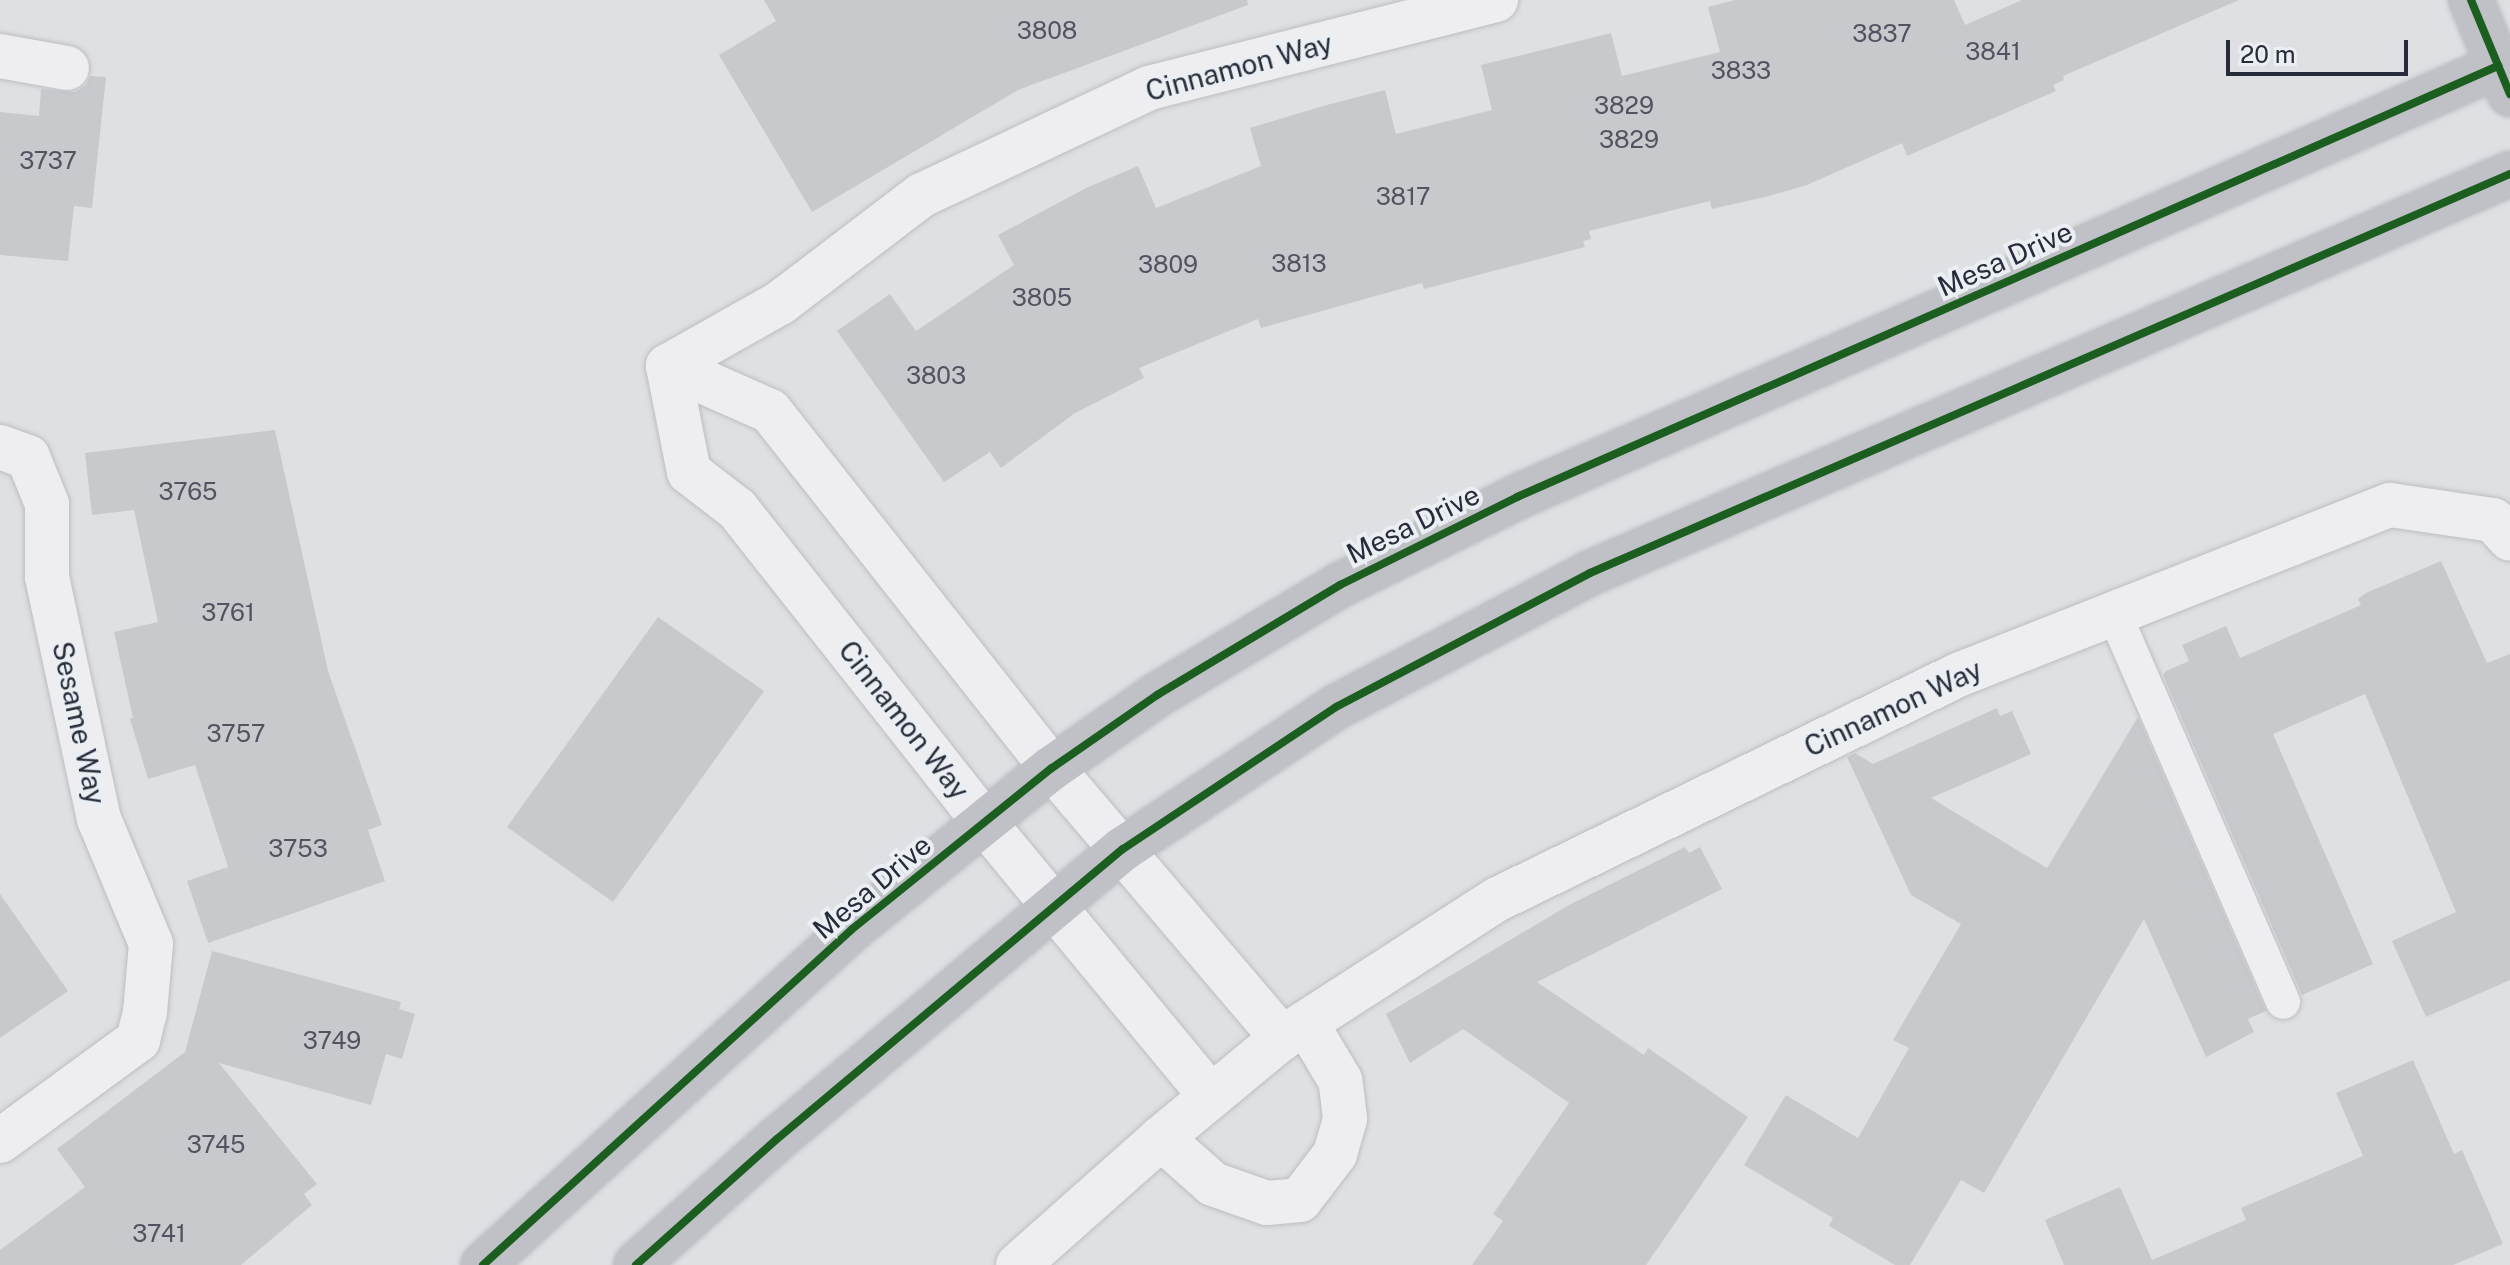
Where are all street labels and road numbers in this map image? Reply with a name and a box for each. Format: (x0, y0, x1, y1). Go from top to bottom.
street label: Cinnamon Way (1142, 26, 1336, 108)
street label: Mesa Drive (1932, 214, 2078, 304)
street label: Mesa Drive (1341, 477, 1485, 571)
street label: Cinnamon Way (831, 634, 977, 806)
street label: Sesame Way (45, 638, 113, 808)
street label: Cinnamon Way (1799, 652, 1987, 764)
street label: Mesa Drive (806, 828, 938, 946)

